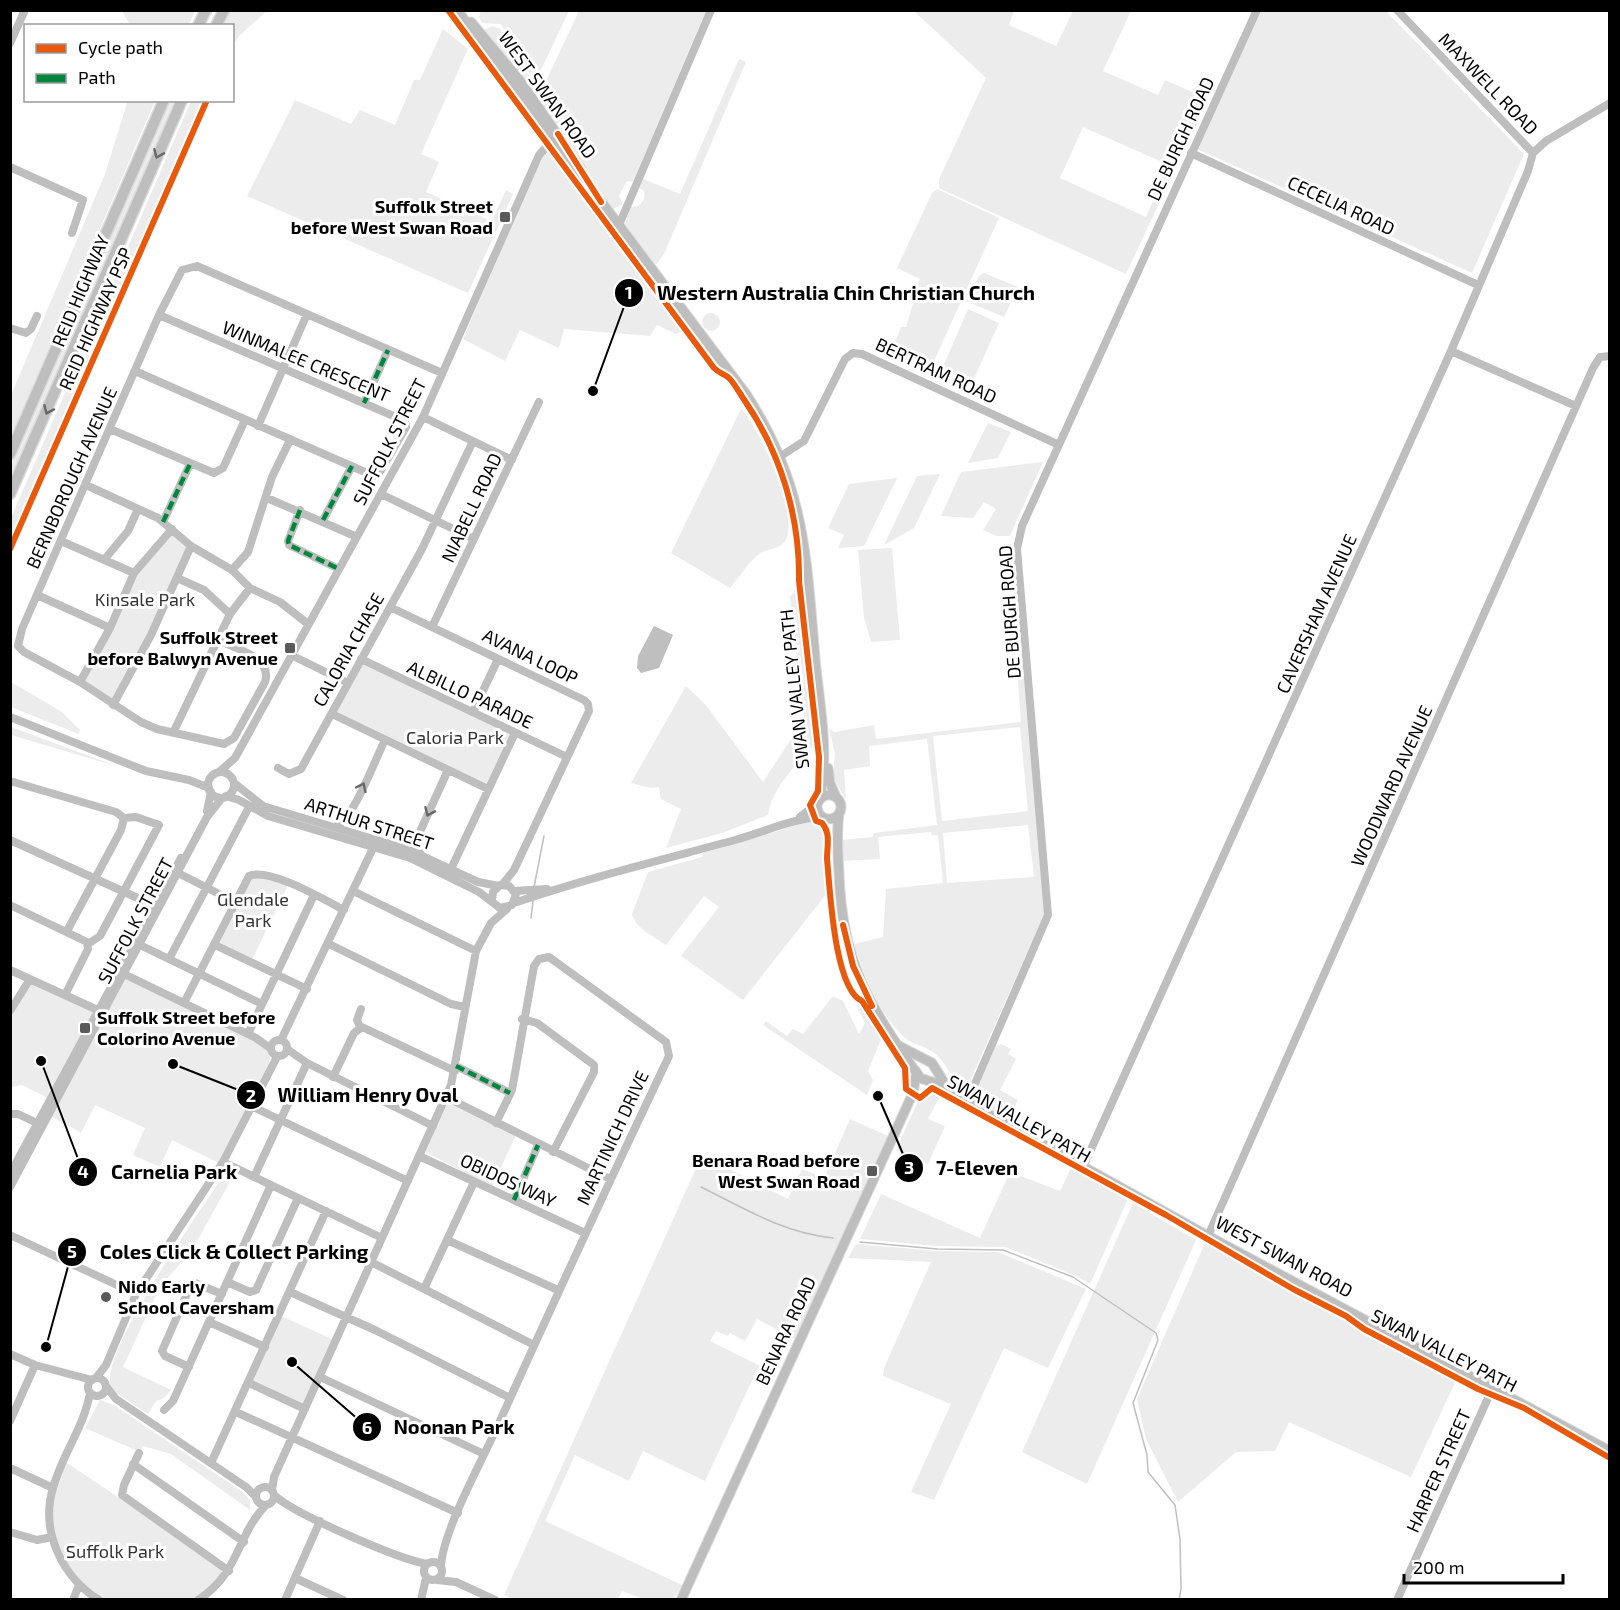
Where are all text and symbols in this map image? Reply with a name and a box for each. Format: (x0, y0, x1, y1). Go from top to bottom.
legend (24, 24, 234, 102)
street label: WEST SWAN ROAD (494, 26, 601, 162)
street label: MAXWELL ROAD (1434, 28, 1543, 139)
text: Cycle path (78, 36, 163, 58)
text: Path (78, 66, 116, 88)
street label: DE BURGH ROAD (1142, 73, 1218, 204)
one-way arrow (153, 148, 165, 159)
street label: CECELIA ROAD (1284, 171, 1398, 239)
place label: Suffolk Street before West Swan Road (291, 195, 494, 238)
marker: Suffolk Street before West Swan Road (498, 210, 512, 224)
street label: REID HIGHWAY (47, 231, 114, 350)
street label: REID HIGHWAY PSP (54, 244, 136, 393)
callout: Western Australia Chin Christian Church (614, 274, 1047, 312)
text: Western Australia Chin Christian Church (657, 280, 1035, 304)
text: 1 (625, 281, 633, 303)
street label: WINMALEE CRESCENT (219, 316, 394, 407)
street label: BERTRAM ROAD (872, 332, 1000, 408)
street label: SUFFOLK STREET (348, 374, 431, 509)
street label: BERNBOROUGH AVENUE (21, 383, 121, 572)
one-way arrow (43, 404, 55, 415)
street label: NIABELL ROAD (436, 449, 506, 566)
street label: CAVERSHAM AVENUE (1271, 531, 1361, 697)
street label: DE BURGH ROAD (993, 545, 1025, 680)
park label: Kinsale Park (95, 588, 195, 610)
street label: CALORIA CHASE (308, 589, 388, 710)
street label: SWAN VALLEY PATH (775, 608, 813, 770)
street label: AVANA LOOP (479, 624, 582, 689)
place label: Suffolk Street before Balwyn Avenue (87, 626, 279, 669)
marker: Suffolk Street before Balwyn Avenue (283, 641, 297, 655)
street label: ALBILLO PARADE (404, 655, 537, 733)
street label: WOODWARD AVENUE (1346, 702, 1437, 870)
park label: Caloria Park (406, 726, 504, 748)
one-way arrow (355, 783, 367, 794)
street label: ARTHUR STREET (302, 792, 437, 854)
one-way arrow (425, 805, 437, 816)
street label: SUFFOLK STREET (93, 853, 178, 987)
park label: Glendale Park (217, 888, 289, 931)
place label: Suffolk Street before Colorino Avenue (97, 1006, 275, 1049)
marker: Suffolk Street before Colorino Avenue (78, 1021, 92, 1035)
street label: MARTINICH DRIVE (571, 1067, 653, 1208)
street label: SWAN VALLEY PATH (944, 1070, 1095, 1167)
callout: William Henry Oval (236, 1076, 471, 1114)
text: William Henry Oval (278, 1082, 459, 1107)
text: 2 (246, 1084, 256, 1106)
street label: OBIDOS WAY (457, 1148, 560, 1212)
place label: Benara Road before West Swan Road (692, 1149, 860, 1192)
callout: 7-Eleven (894, 1149, 1030, 1187)
callout: Carnelia Park (68, 1153, 249, 1191)
text: 7-Eleven (936, 1155, 1018, 1179)
text: 3 (904, 1156, 914, 1178)
text: Carnelia Park (111, 1159, 238, 1183)
text: 4 (77, 1160, 89, 1182)
marker: Benara Road before West Swan Road (865, 1164, 879, 1178)
street label: WEST SWAN ROAD (1212, 1211, 1357, 1302)
callout: Coles Click & Collect Parking (57, 1233, 380, 1271)
text: Coles Click & Collect Parking (100, 1239, 369, 1263)
text: 5 (67, 1240, 77, 1262)
street label: BENARA ROAD (750, 1273, 820, 1388)
place label: Nido Early School Caversham (118, 1275, 274, 1318)
marker: Nido Early School Caversham (99, 1290, 113, 1304)
street label: SWAN VALLEY PATH (1368, 1304, 1521, 1396)
street label: HARPER STREET (1401, 1405, 1475, 1536)
callout: Noonan Park (352, 1408, 527, 1446)
text: Noonan Park (393, 1414, 515, 1438)
text: 6 (362, 1416, 372, 1438)
park label: Suffolk Park (66, 1540, 164, 1562)
scale bar (1404, 1547, 1563, 1585)
text: 200 m (1413, 1556, 1465, 1578)

